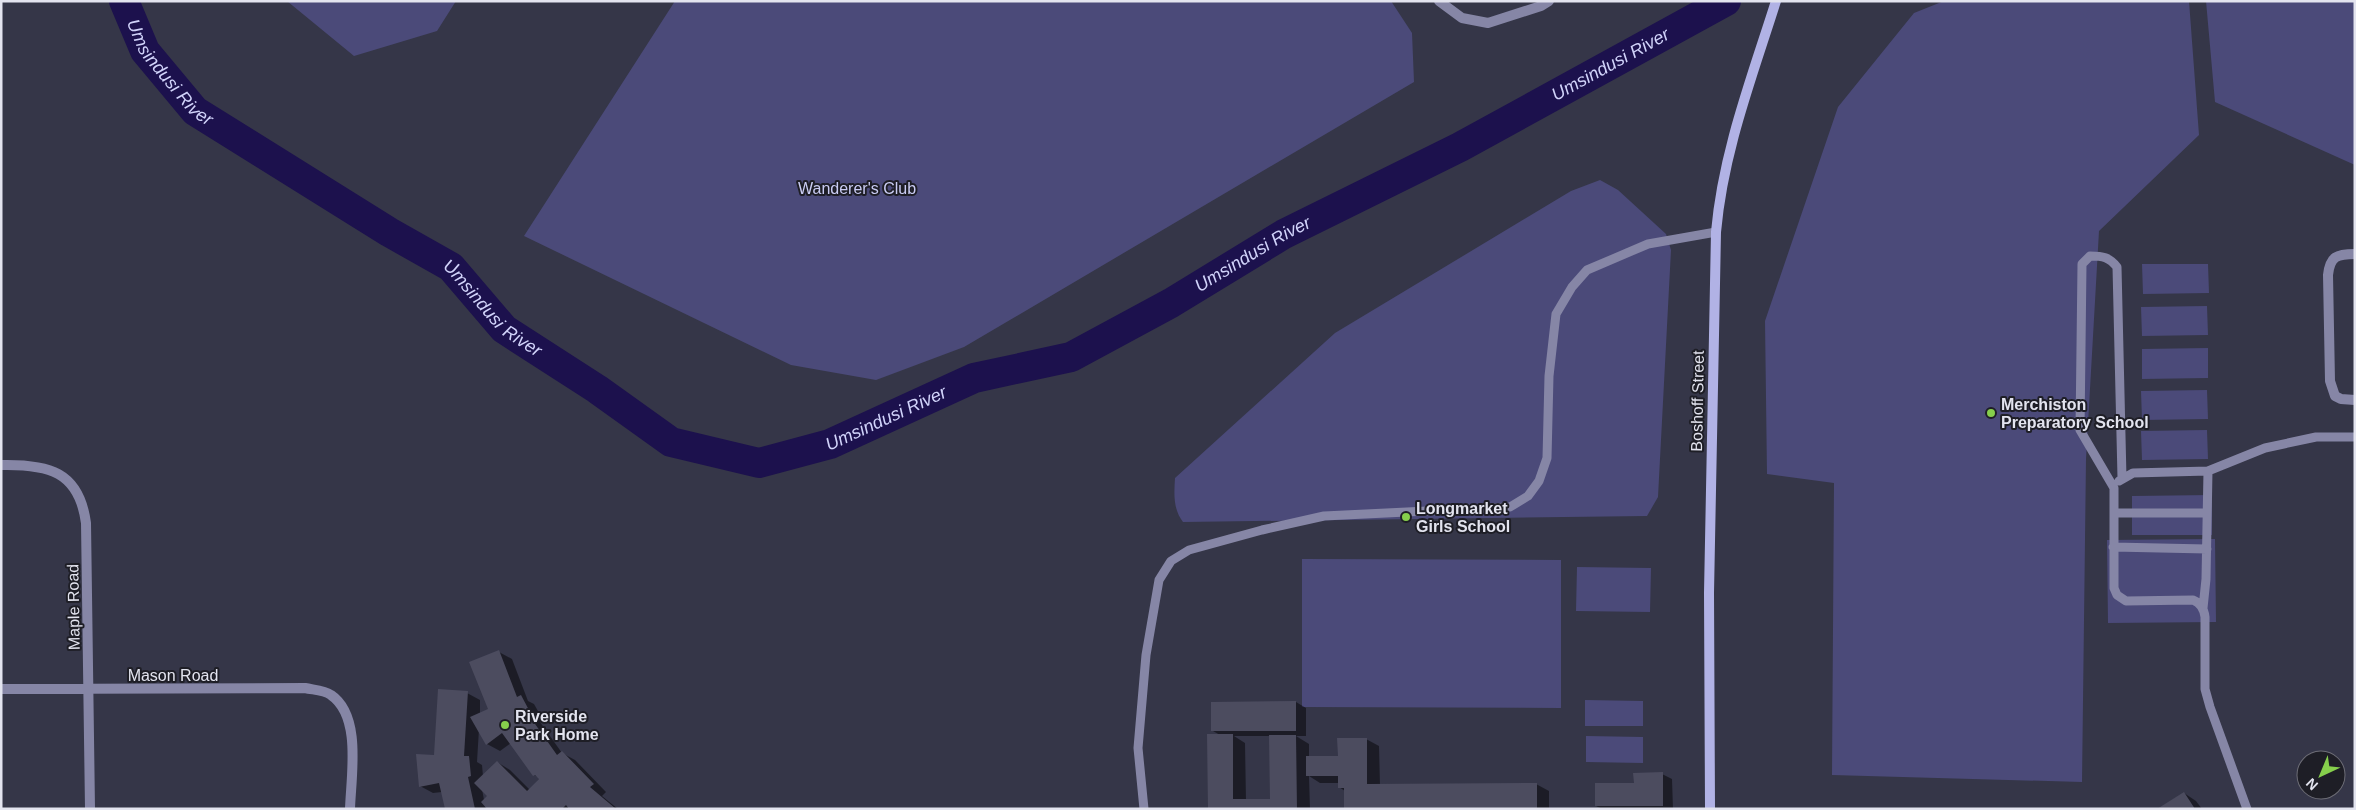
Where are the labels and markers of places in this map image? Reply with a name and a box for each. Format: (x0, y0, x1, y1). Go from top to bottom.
place label: Merchiston Preparatory School (2001, 396, 2149, 431)
marker: Merchiston Preparatory School (1985, 407, 1997, 419)
place label: Longmarket Girls School (1416, 500, 1510, 535)
marker: Longmarket Girls School (1400, 511, 1412, 523)
place label: Riverside Park Home (515, 708, 599, 743)
marker: Riverside Park Home (499, 719, 511, 731)

